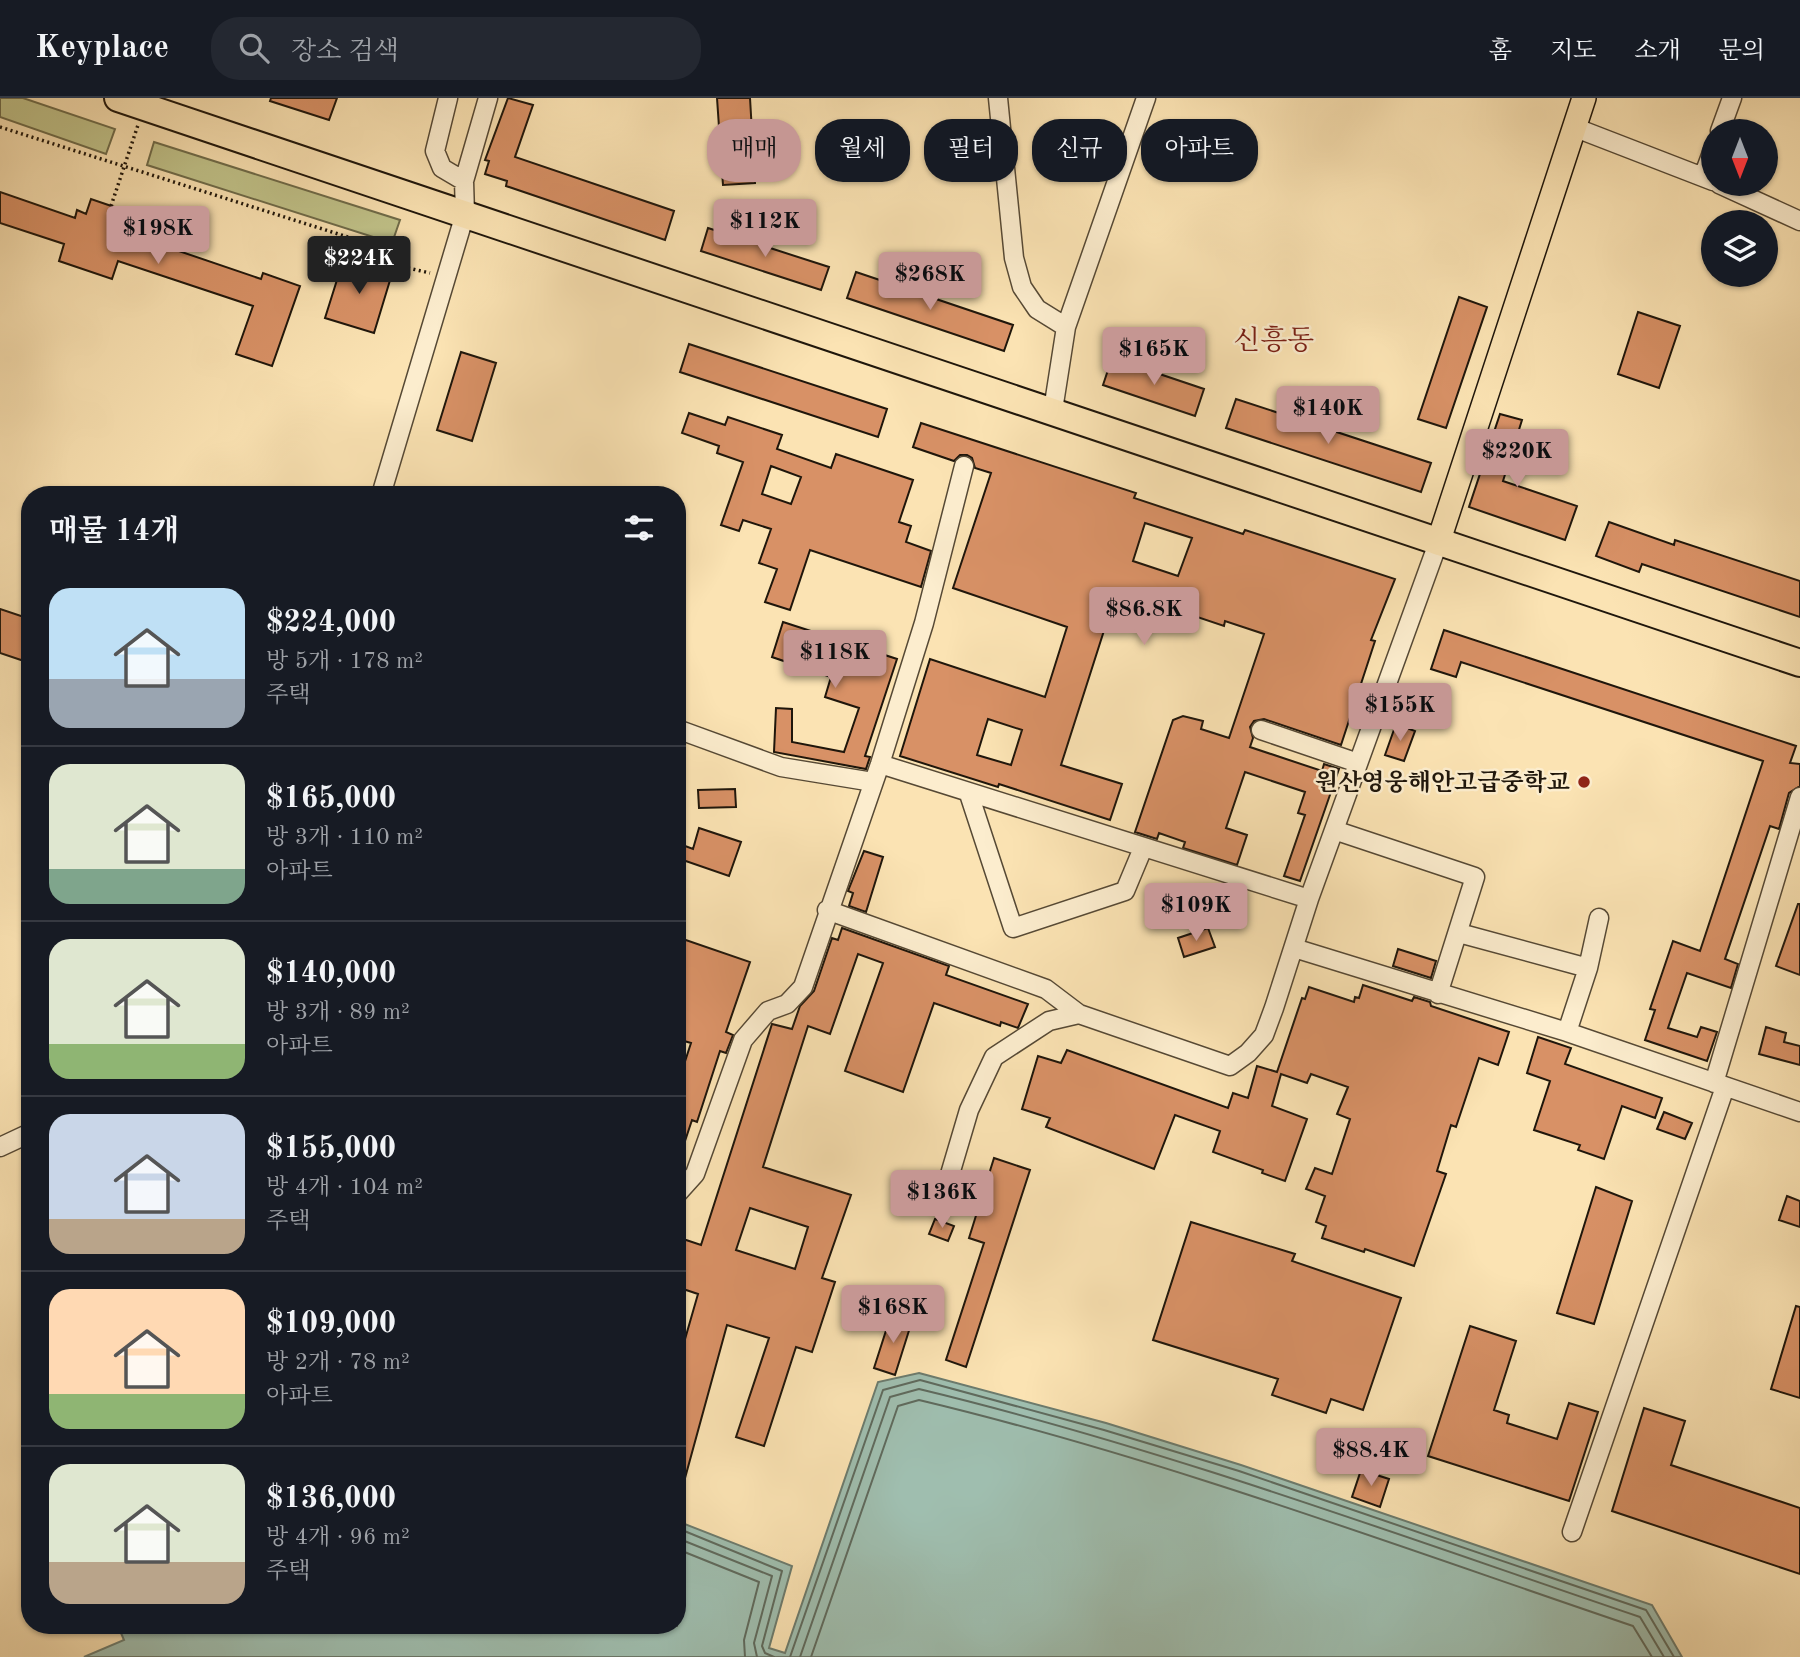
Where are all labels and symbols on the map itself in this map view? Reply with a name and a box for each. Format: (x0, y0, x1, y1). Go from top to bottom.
north arrow (1701, 119, 1778, 196)
pin: $112K (716, 200, 814, 259)
pin: $198K (109, 206, 207, 266)
pin: $224K (310, 236, 408, 296)
pin: $268K (881, 252, 979, 312)
district label: 신흥동 (1233, 325, 1315, 356)
pin: $165K (1105, 328, 1203, 387)
pin: $140K (1279, 386, 1377, 446)
pin: $220K (1468, 430, 1566, 489)
pin: $86.8K (1087, 588, 1201, 647)
pin: $118K (786, 630, 884, 690)
pin: $155K (1351, 684, 1449, 743)
place label: 원산영웅해안고급중학교 (1315, 769, 1570, 796)
marker: 원산영웅해안고급중학교 (1576, 774, 1592, 790)
pin: $109K (1147, 884, 1245, 943)
pin: $136K (893, 1170, 991, 1230)
pin: $168K (844, 1286, 942, 1345)
pin: $88.4K (1314, 1428, 1428, 1488)

